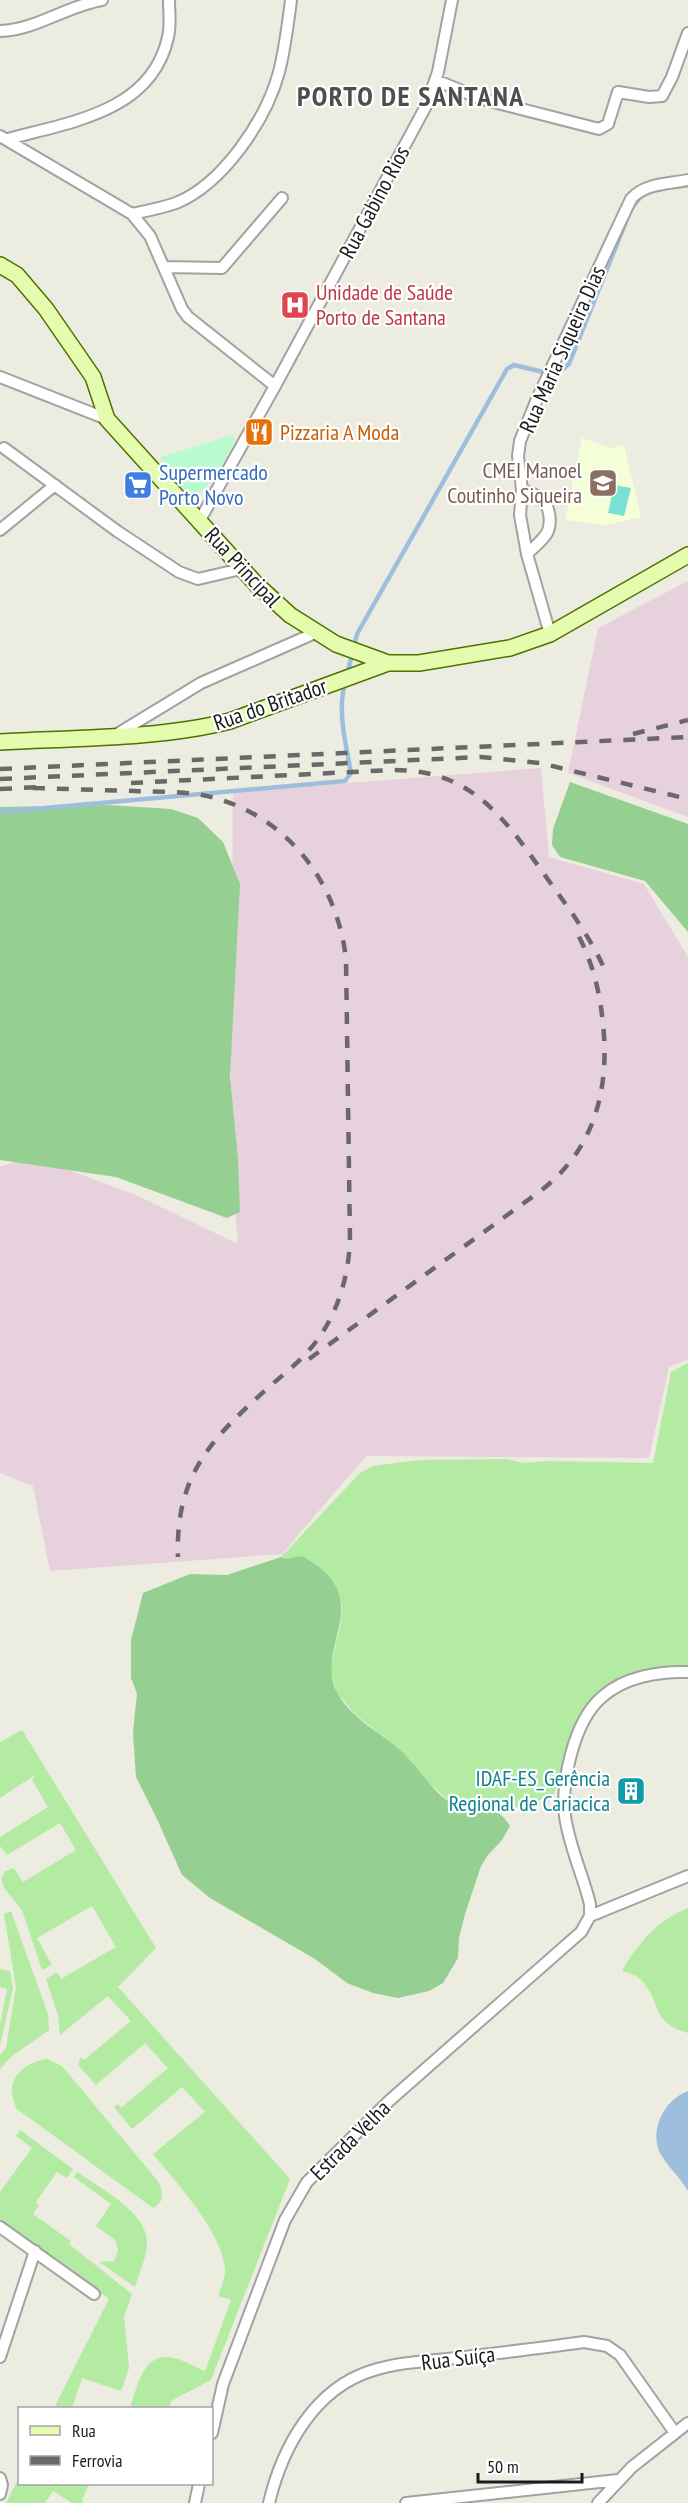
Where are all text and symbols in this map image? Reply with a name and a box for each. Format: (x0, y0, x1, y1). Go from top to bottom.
district label: PORTO DE SANTANA (297, 77, 525, 114)
street label: Rua Gabino Rios (333, 141, 415, 263)
street label: Rua Maria Siqueira Dias (513, 261, 611, 437)
place label: Unidade de Saúde Porto de Santana (316, 278, 453, 331)
hospital icon: Unidade de Saúde Porto de Santana (279, 289, 311, 321)
restaurant icon: Pizzaria A Moda (243, 416, 275, 448)
place label: Pizzaria A Moda (280, 418, 399, 446)
place label: CMEI Manoel Coutinho Siqueira (447, 456, 583, 509)
place label: Supermercado Porto Novo (159, 458, 268, 511)
school or university icon: CMEI Manoel Coutinho Siqueira (587, 467, 619, 499)
supermarket icon: Supermercado Porto Novo (122, 469, 154, 501)
street label: Rua Principal (199, 521, 288, 614)
street label: Rua do Britador (209, 671, 331, 737)
place label: IDAF-ES_Gerência Regional de Cariacica (449, 1764, 610, 1817)
building icon: IDAF-ES_Gerência Regional de Cariacica (615, 1775, 647, 1807)
street label: Estrada Velha (304, 2094, 396, 2186)
street label: Rua Suíça (420, 2340, 496, 2376)
legend (18, 2407, 213, 2485)
text: Rua (72, 2419, 96, 2442)
scale bar (478, 2446, 582, 2484)
text: Ferrovia (72, 2449, 122, 2472)
text: 50 m (487, 2455, 519, 2478)

